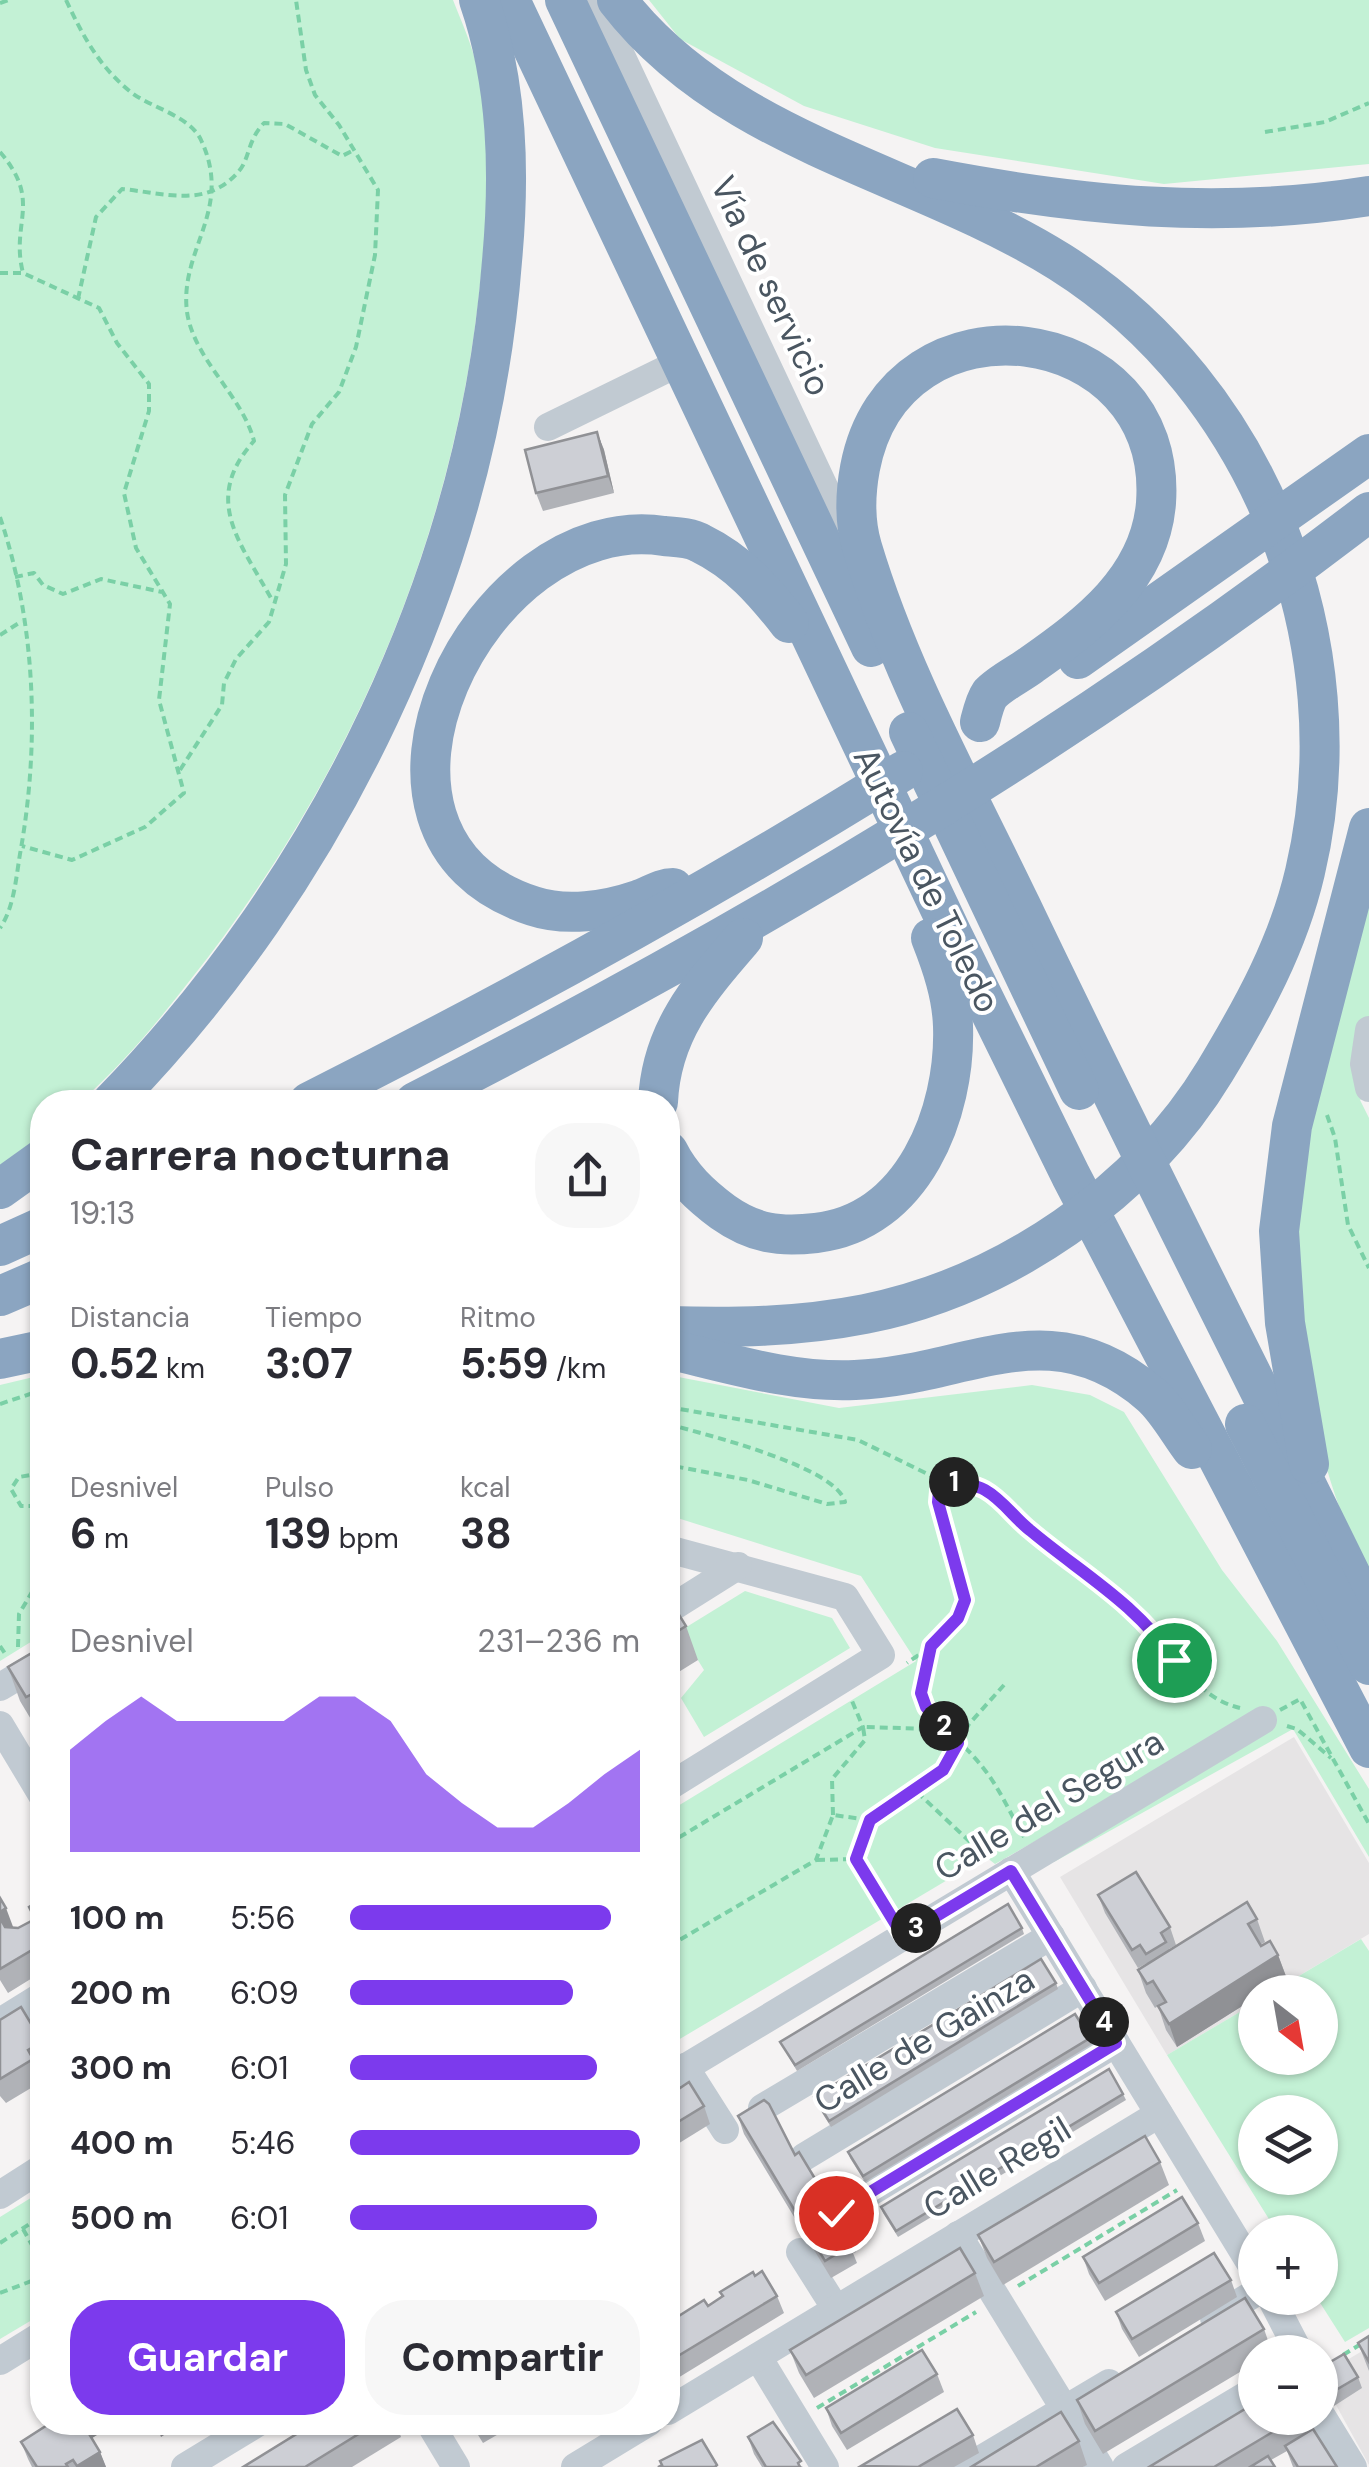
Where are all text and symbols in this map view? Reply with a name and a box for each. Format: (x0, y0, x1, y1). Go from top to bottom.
street label: Vía de servicio (700, 169, 842, 403)
street label: Autovía de Toledo (843, 740, 1011, 1020)
button: share (535, 1123, 640, 1228)
text: Carrera nocturna (70, 1125, 451, 1184)
text: 19:13 (70, 1192, 135, 1234)
text: Distancia (70, 1299, 190, 1336)
text: Tiempo (265, 1299, 362, 1336)
text: Ritmo (460, 1299, 536, 1336)
text: 0.52 (70, 1336, 159, 1391)
text: 3:07 (265, 1336, 353, 1391)
text: 5:59 (460, 1336, 549, 1391)
text: km (159, 1350, 205, 1387)
text: /km (549, 1350, 606, 1387)
pin: 1 (929, 1457, 979, 1507)
text: 1 (949, 1463, 959, 1500)
text: Desnivel (70, 1469, 178, 1506)
text: Pulso (265, 1469, 334, 1506)
text: kcal (460, 1469, 511, 1506)
text: 6 (70, 1506, 97, 1561)
text: 139 (265, 1506, 331, 1561)
text: 38 (460, 1506, 512, 1561)
text: m (97, 1520, 129, 1557)
text: bpm (331, 1520, 399, 1557)
pin (1132, 1618, 1217, 1703)
text: Desnivel (70, 1620, 194, 1662)
text: 231–236 m (477, 1620, 640, 1662)
icon: arrive (1147, 1633, 1202, 1688)
pin: 2 (919, 1701, 969, 1751)
text: 2 (936, 1707, 952, 1744)
street label: Calle del Segura (926, 1718, 1172, 1892)
text: 100 m (70, 1897, 164, 1939)
text: 5:56 (230, 1897, 296, 1939)
pin: 3 (891, 1903, 941, 1953)
text: 3 (908, 1909, 924, 1946)
street label: Calle de Gainza (805, 1956, 1043, 2124)
text: 200 m (70, 1972, 171, 2014)
text: 6:09 (230, 1972, 299, 2014)
north arrow (1238, 1975, 1338, 2075)
map controls (1238, 1975, 1338, 2435)
pin: 4 (1079, 1997, 1129, 2047)
text: 4 (1095, 2003, 1113, 2040)
text: 300 m (70, 2047, 172, 2089)
text: 6:01 (230, 2047, 288, 2089)
button: layers (1238, 2095, 1338, 2195)
street label: Calle Regil (915, 2106, 1079, 2230)
text: 400 m (70, 2122, 174, 2164)
text: 5:46 (230, 2122, 296, 2164)
pin (794, 2171, 879, 2256)
icon: check (809, 2186, 864, 2241)
text: 500 m (70, 2197, 173, 2239)
text: 6:01 (230, 2197, 288, 2239)
button: + (1238, 2215, 1338, 2315)
button: Guardar (70, 2300, 345, 2415)
button: Compartir (365, 2300, 640, 2415)
button: − (1238, 2335, 1338, 2435)

